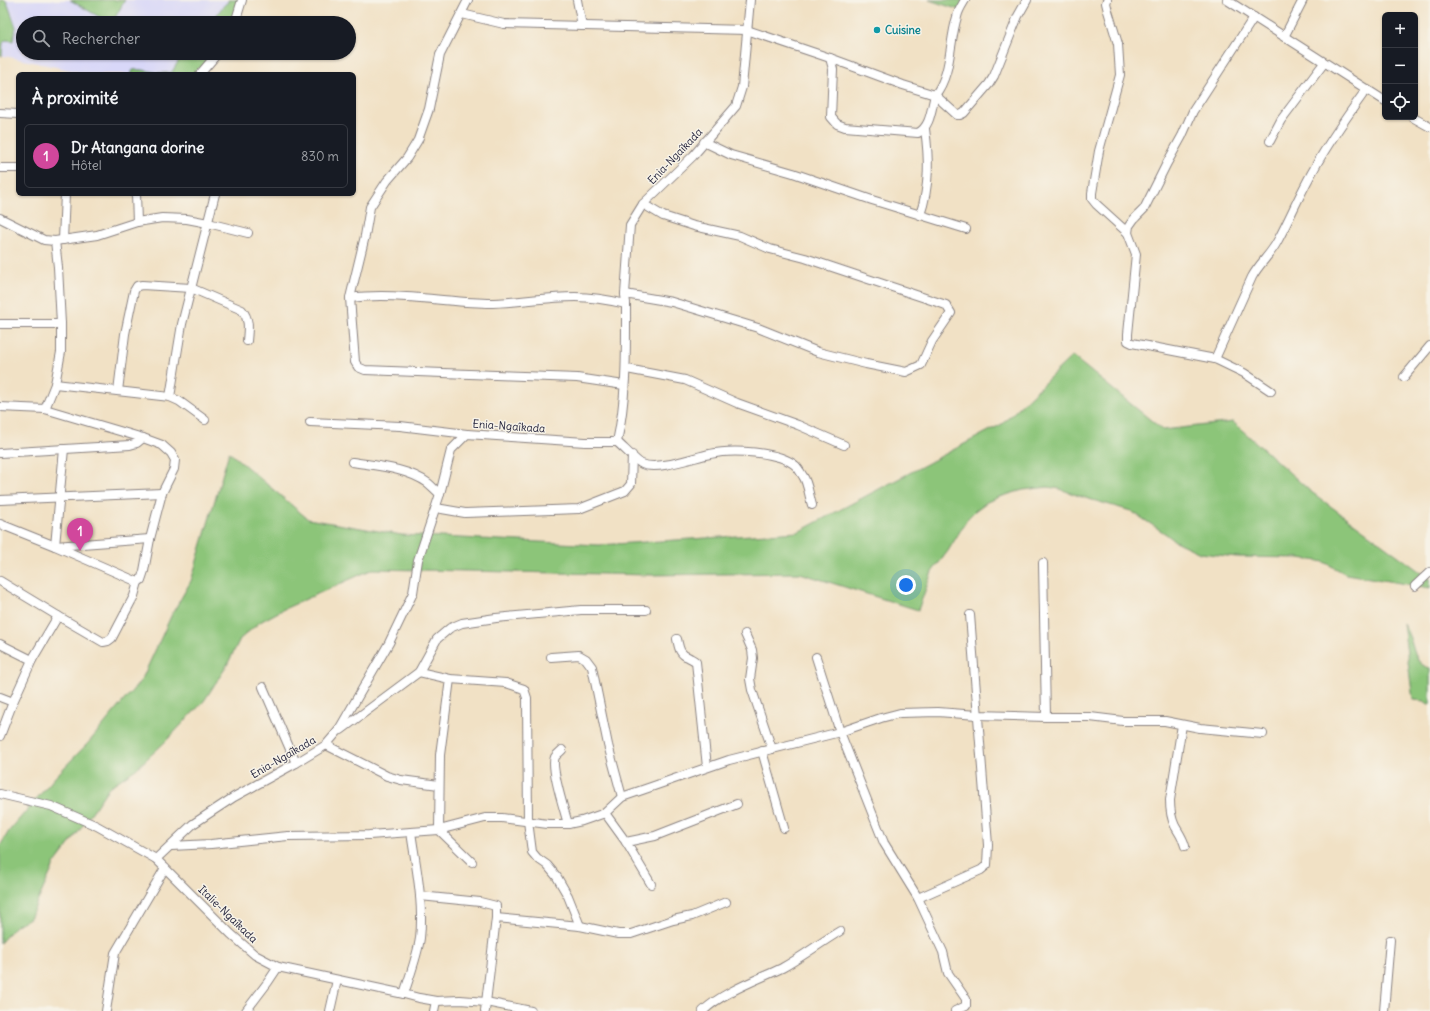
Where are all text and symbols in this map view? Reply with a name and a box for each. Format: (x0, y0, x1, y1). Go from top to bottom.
map controls (1382, 12, 1418, 120)
button: + (1382, 12, 1418, 48)
search box (16, 16, 356, 60)
place label: Cuisine (885, 23, 921, 37)
marker: Cuisine (872, 25, 882, 35)
icon: search (30, 27, 52, 49)
text: Rechercher (62, 29, 140, 48)
button: − (1382, 48, 1418, 84)
button: locate (1382, 84, 1418, 120)
text: À proximité (32, 87, 118, 109)
street label: Enia-Ngaîkada (645, 125, 705, 187)
text: Dr Atangana dorine (71, 138, 204, 157)
text: 1 (43, 148, 49, 165)
text: 830 m (301, 148, 339, 165)
text: Hôtel (71, 157, 102, 174)
street label: Enia-Ngaîkada (472, 416, 546, 436)
pin: 1 (67, 518, 93, 551)
your location (896, 575, 916, 595)
street label: Enia-Ngaîkada (248, 733, 318, 781)
street label: Italie-Ngaîkada (195, 882, 261, 946)

